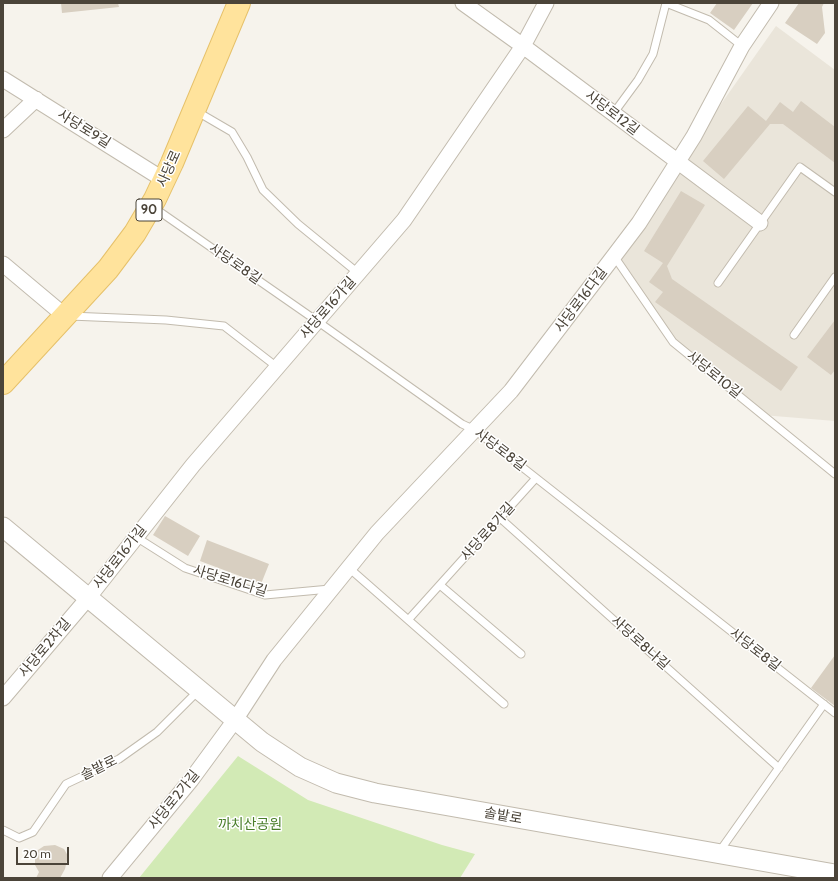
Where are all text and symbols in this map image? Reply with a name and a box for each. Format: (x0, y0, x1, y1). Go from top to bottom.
street label: 사당로12길 (582, 87, 642, 139)
street label: 사당로9길 (54, 106, 114, 152)
street label: 사당로 (153, 148, 185, 190)
road number: 90 (136, 199, 162, 221)
street label: 사당로8길 (206, 240, 264, 288)
street label: 사당로16다길 (551, 264, 611, 336)
street label: 사당로16가길 (296, 273, 360, 343)
street label: 사당로10길 (683, 348, 745, 402)
street label: 사당로8길 (471, 425, 529, 475)
street label: 사당로8가길 (457, 499, 519, 565)
street label: 사당로16가길 (90, 522, 150, 592)
street label: 사당로16다길 (191, 562, 269, 600)
street label: 사당로8나길 (607, 612, 673, 674)
street label: 사당로2차길 (16, 615, 74, 681)
street label: 사당로8길 (726, 625, 784, 675)
street label: 솔밭로 (78, 752, 120, 784)
street label: 사당로2가길 (145, 767, 203, 833)
street label: 솔밭로 (483, 804, 523, 828)
park label: 까치산공원 (218, 817, 282, 833)
scale bar (18, 839, 71, 865)
text: 20 m (23, 846, 51, 861)

